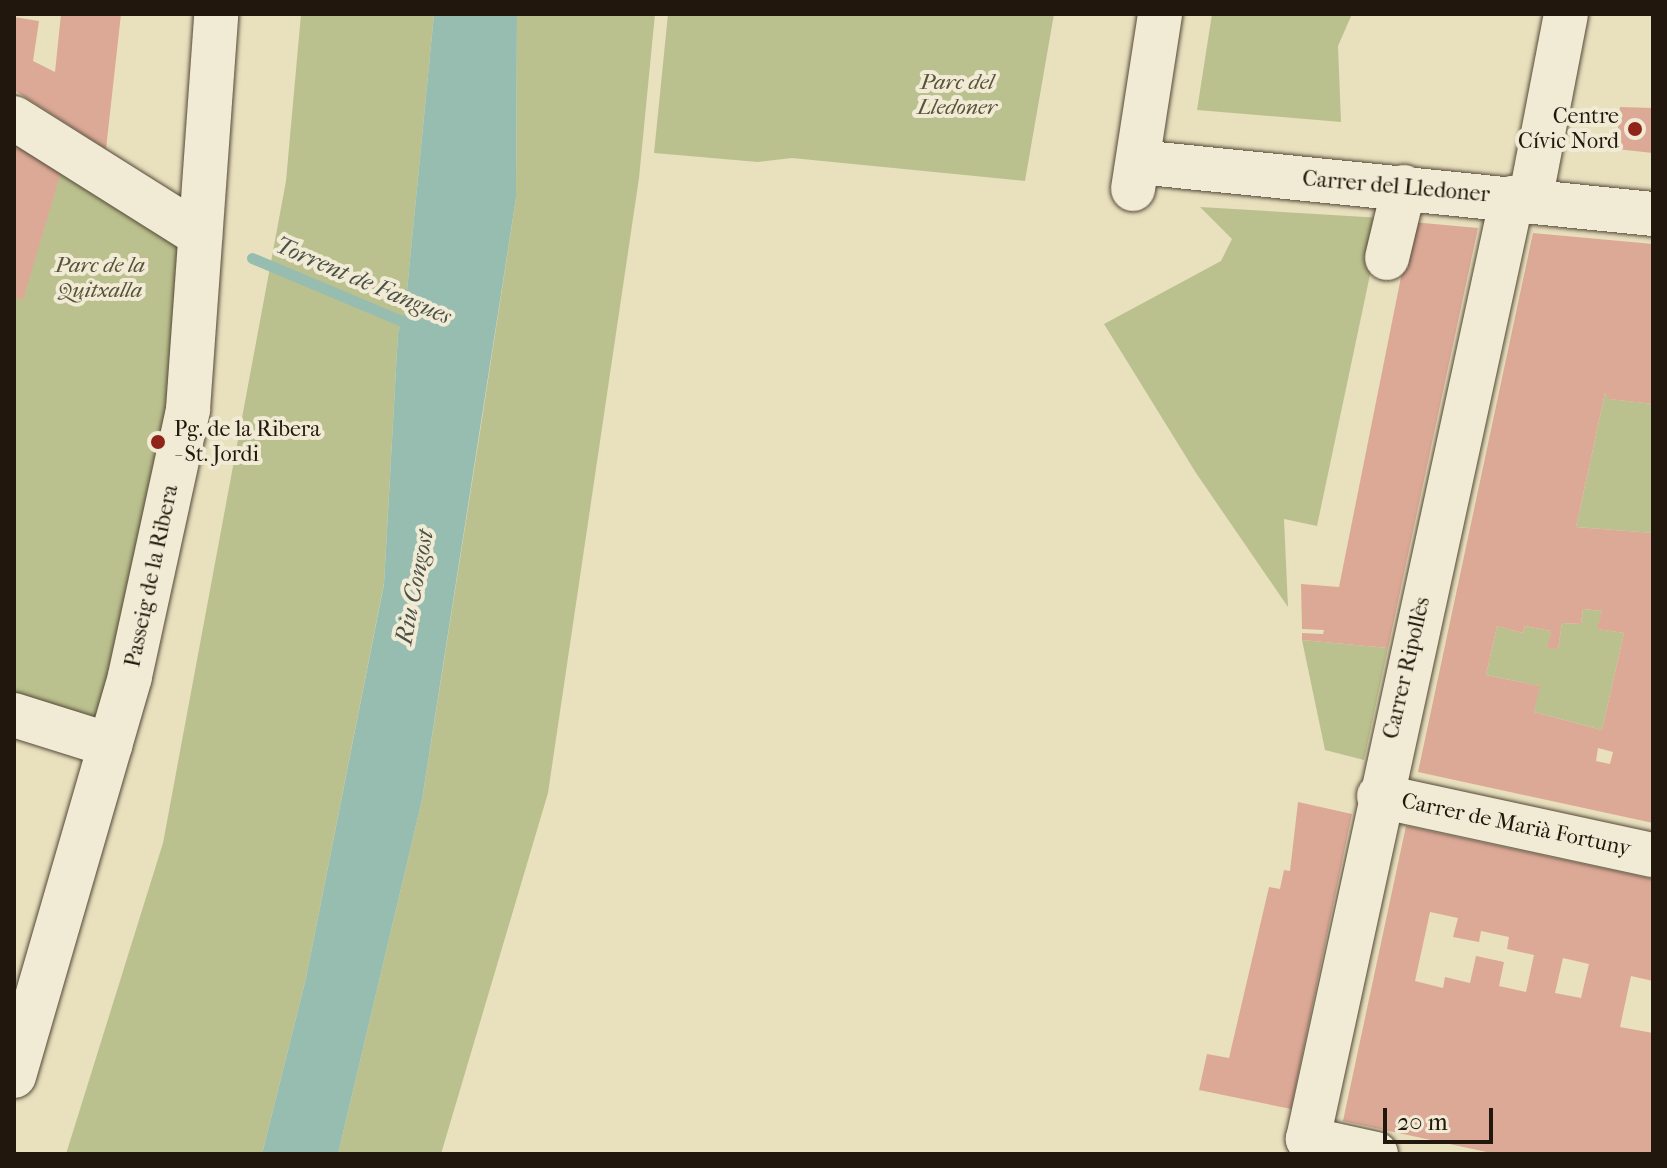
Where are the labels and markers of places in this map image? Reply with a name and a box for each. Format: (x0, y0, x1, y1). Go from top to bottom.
place label: Centre Cívic Nord (1518, 103, 1619, 154)
marker: Centre Cívic Nord (1626, 120, 1644, 138)
place label: Pg. de la Ribera - St. Jordi (174, 416, 320, 468)
marker: Pg. de la Ribera - St. Jordi (149, 433, 167, 451)

